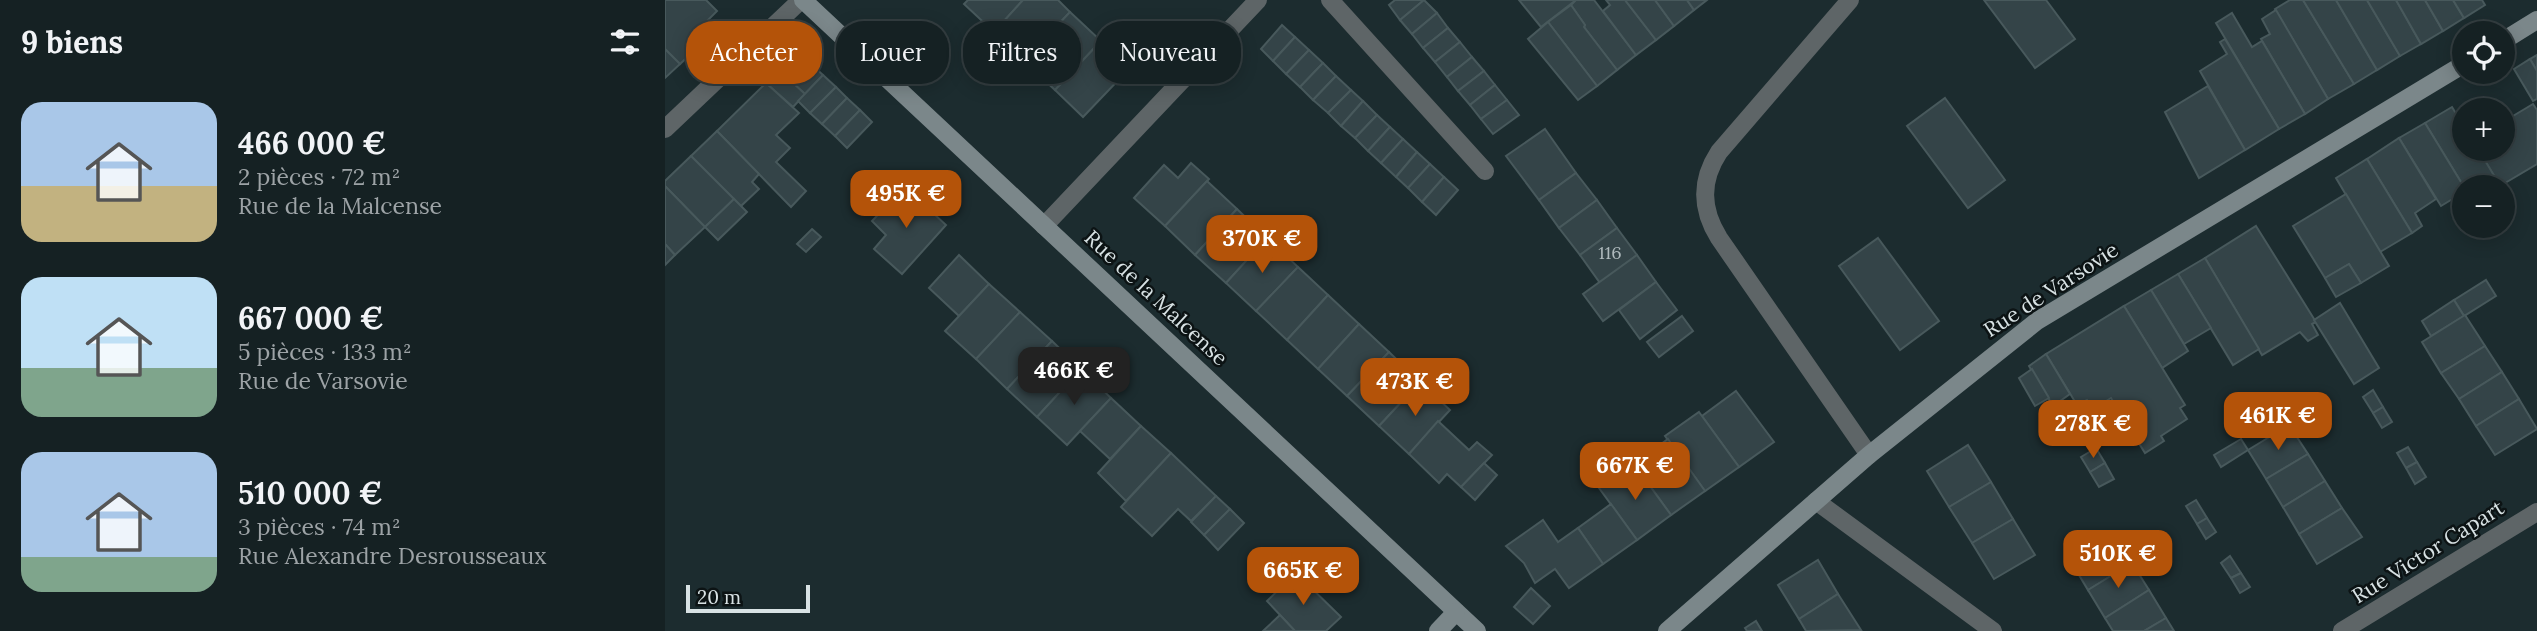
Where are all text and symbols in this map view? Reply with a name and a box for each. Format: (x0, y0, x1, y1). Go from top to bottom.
chip: Acheter (686, 21, 822, 84)
chip: Louer (836, 21, 949, 84)
chip: Filtres (963, 21, 1081, 84)
chip: Nouveau (1095, 21, 1241, 84)
map controls (2452, 21, 2515, 238)
button: locate (2452, 21, 2515, 84)
text: 9 biens (21, 23, 123, 61)
icon: filters (606, 23, 644, 61)
button: + (2452, 98, 2515, 161)
text: 466 000 € (238, 124, 386, 162)
icon: home (77, 130, 161, 214)
text: 2 pièces · 72 m² (238, 162, 400, 191)
pin: 495K € (849, 170, 963, 230)
button: − (2452, 175, 2515, 238)
text: 495K € (866, 178, 946, 207)
text: Rue de la Malcense (238, 191, 442, 220)
pin: 370K € (1205, 216, 1319, 275)
text: 370K € (1222, 223, 1302, 252)
street label: Rue de la Malcense (1079, 224, 1234, 371)
street label: Rue de Varsovie (1978, 236, 2123, 343)
house number: 116 (1598, 241, 1622, 264)
text: 667 000 € (238, 299, 384, 337)
icon: home (77, 305, 161, 389)
text: 5 pièces · 133 m² (238, 337, 412, 366)
pin: 466K € (1017, 348, 1131, 407)
text: 466K € (1034, 355, 1114, 384)
pin: 473K € (1358, 358, 1472, 418)
text: Rue de Varsovie (238, 366, 408, 395)
text: 473K € (1376, 366, 1454, 395)
pin: 461K € (2221, 392, 2335, 452)
pin: 278K € (2036, 400, 2150, 460)
text: 461K € (2240, 400, 2316, 429)
text: 278K € (2054, 408, 2132, 437)
pin: 667K € (1578, 442, 1692, 502)
text: 667K € (1596, 450, 1674, 479)
text: 510 000 € (238, 474, 383, 512)
icon: home (77, 480, 161, 564)
street label: Rue Victor Capart (2347, 493, 2510, 609)
text: 3 pièces · 74 m² (238, 512, 401, 541)
pin: 510K € (2061, 530, 2175, 590)
text: 510K € (2079, 538, 2157, 567)
text: Rue Alexandre Desrousseaux (238, 541, 546, 570)
pin: 665K € (1246, 548, 1360, 607)
text: 665K € (1263, 555, 1343, 584)
scale bar (686, 582, 810, 614)
text: 20 m (697, 585, 741, 609)

